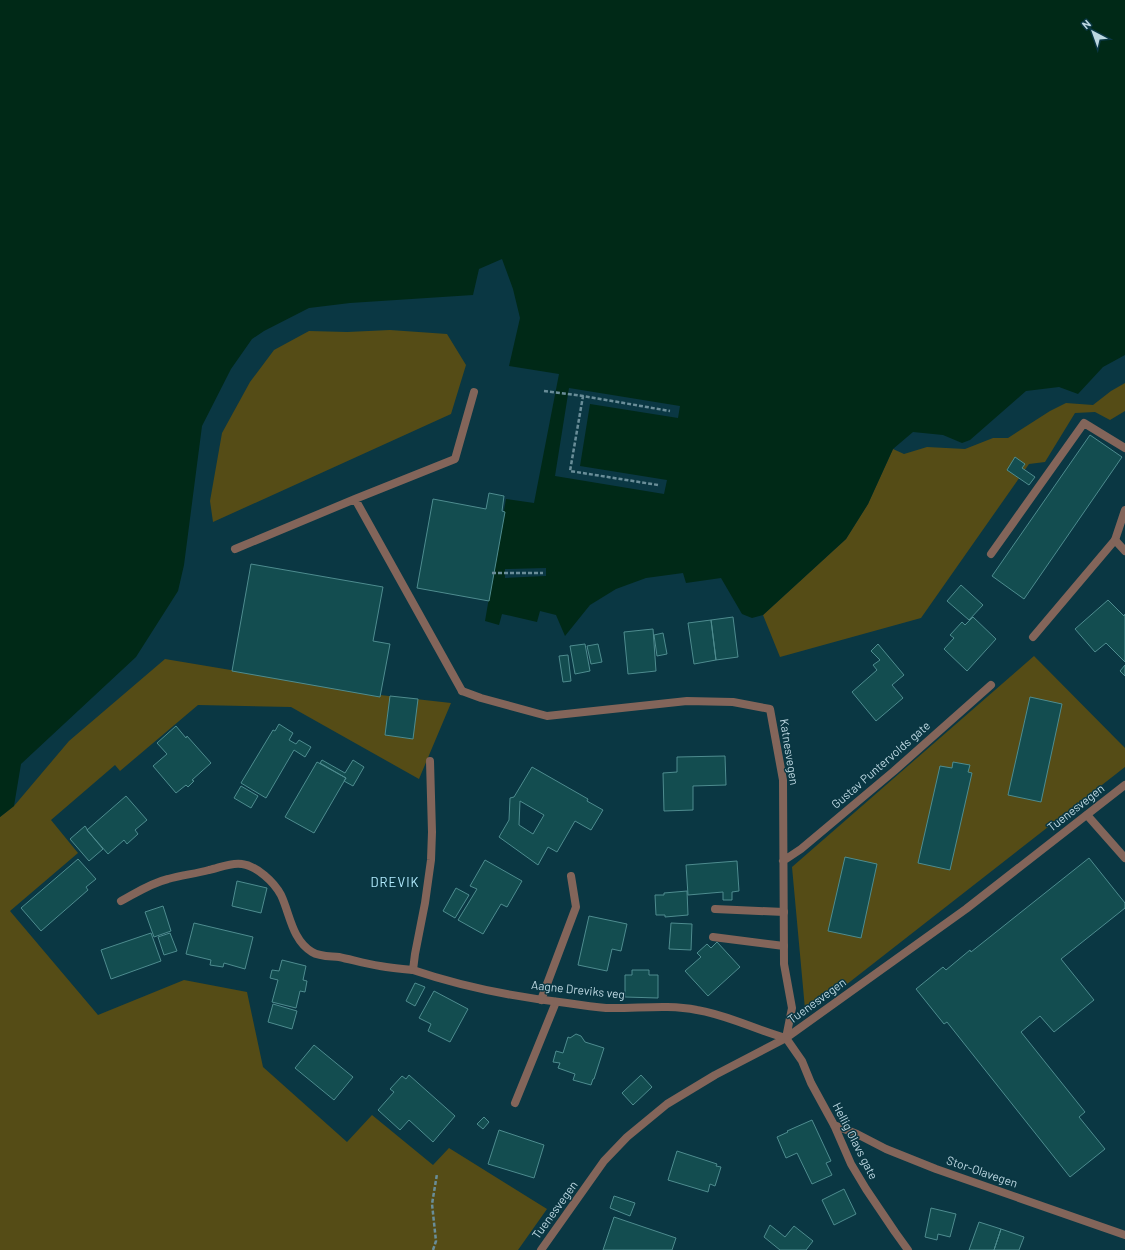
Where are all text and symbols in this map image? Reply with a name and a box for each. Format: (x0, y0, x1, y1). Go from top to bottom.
north arrow (1073, 12, 1113, 52)
text: N (1079, 17, 1093, 31)
street label: Katnesvegen (778, 718, 802, 786)
street label: Gustav Puntervolds gate (828, 718, 932, 811)
street label: Tuenesvegen (1044, 781, 1107, 834)
district label: DREVIK (370, 874, 420, 890)
street label: Tuenesvegen (785, 974, 848, 1026)
street label: Aagne Dreviks veg (531, 977, 626, 1001)
street label: Hellig Olavs gate (830, 1100, 881, 1181)
street label: Stor-Olavegen (945, 1152, 1020, 1190)
street label: Tuenesvegen (528, 1178, 580, 1241)

